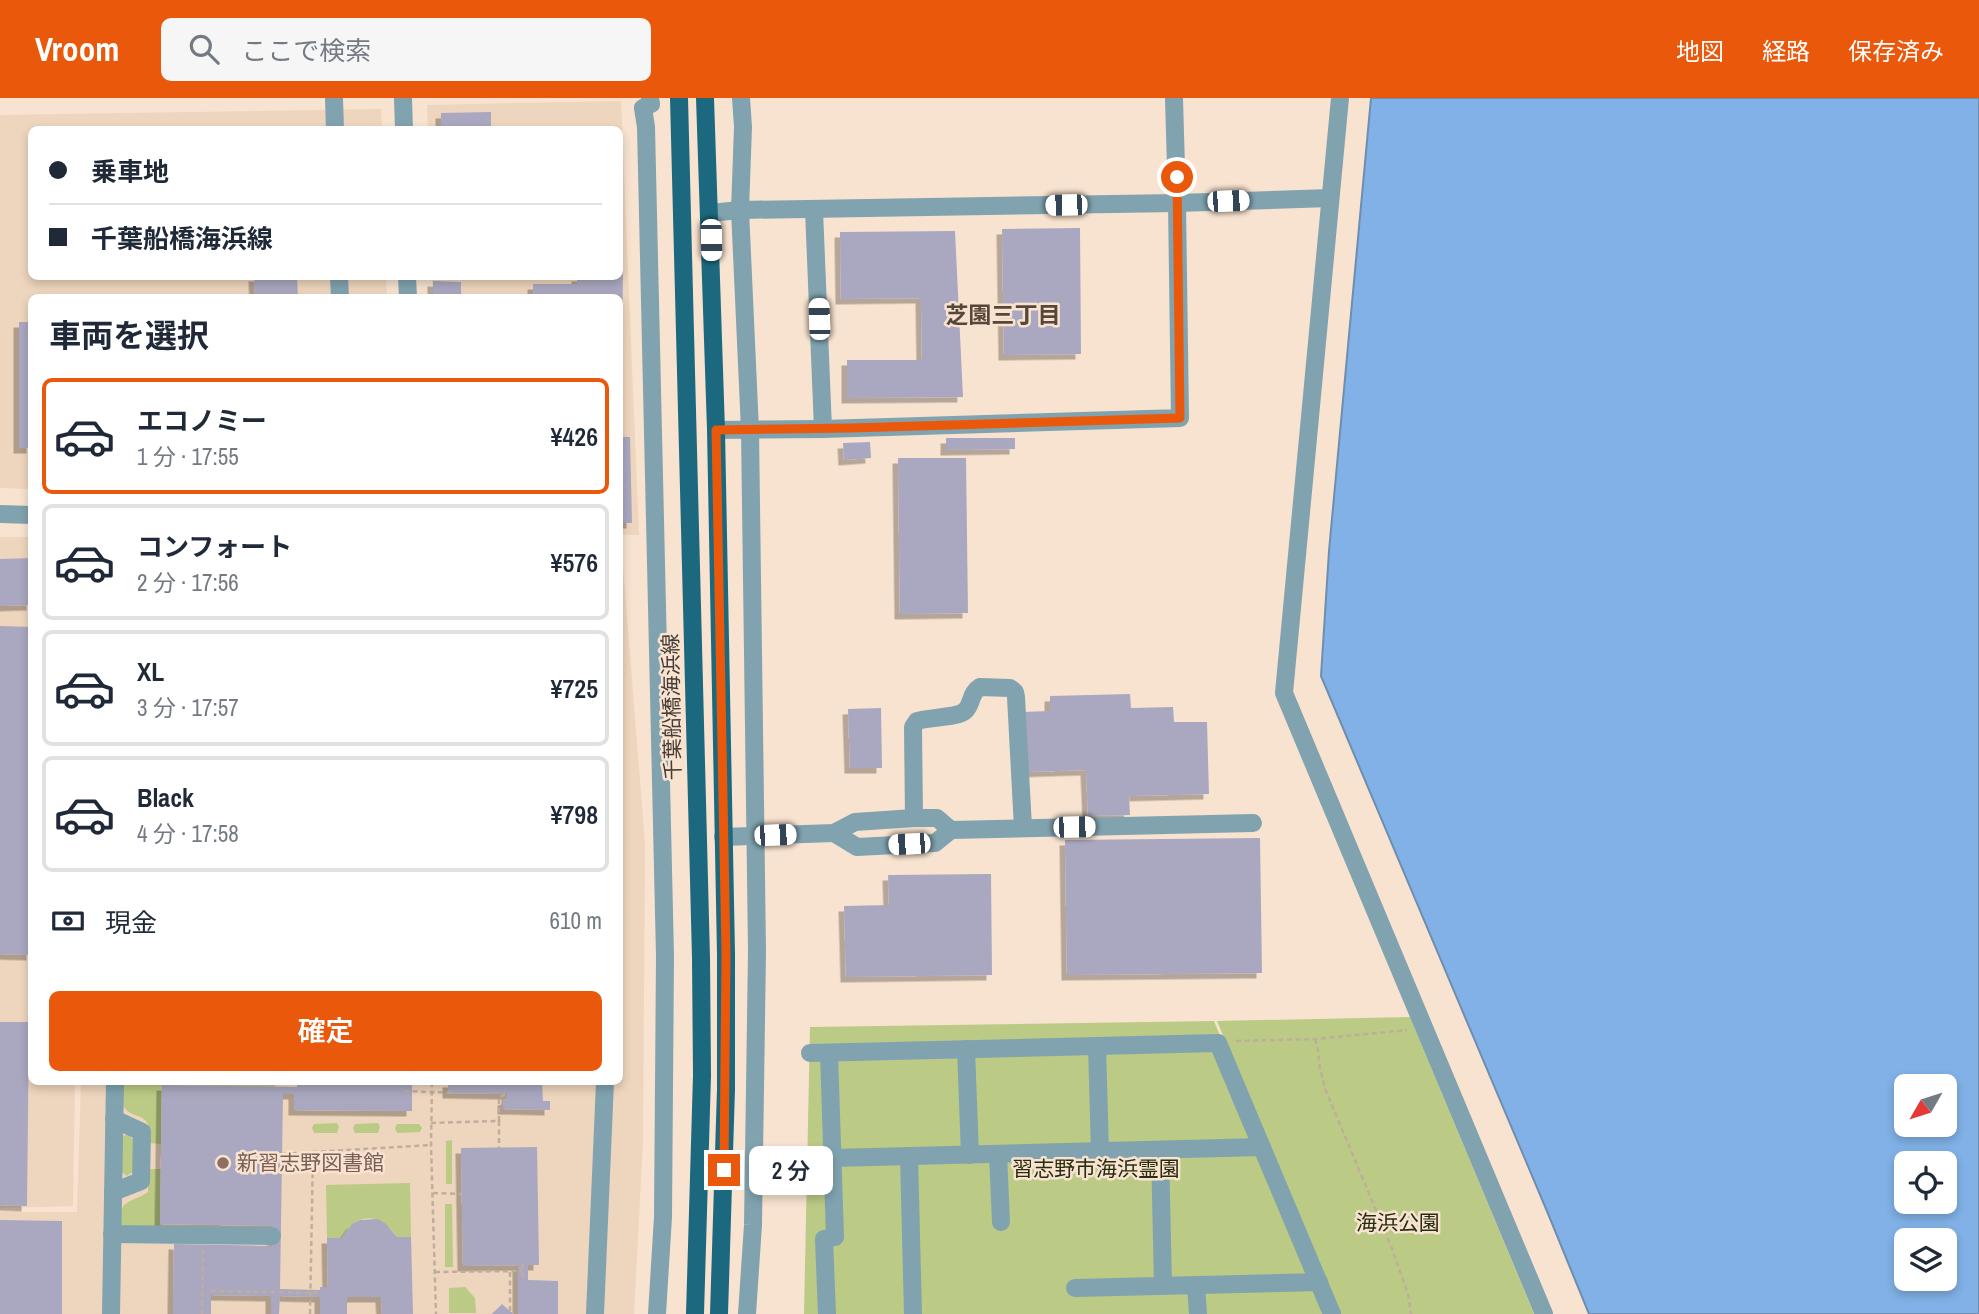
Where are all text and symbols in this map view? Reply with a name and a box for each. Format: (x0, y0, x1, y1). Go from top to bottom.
search box (161, 18, 651, 81)
text: Vroom (35, 27, 119, 71)
icon: search (185, 30, 223, 68)
text: ここで検索 (241, 33, 371, 68)
text: 地図 (1676, 35, 1724, 67)
text: 経路 (1762, 35, 1810, 67)
text: 保存済み (1848, 35, 1944, 67)
text: 乗車地 (91, 154, 169, 189)
route start (1161, 161, 1193, 193)
car (1207, 190, 1250, 212)
car (1045, 194, 1088, 216)
car (701, 219, 722, 261)
text: 千葉船橋海浜線 (91, 221, 273, 256)
car (808, 298, 831, 340)
district label: 芝園三丁目 (946, 299, 1061, 330)
text: 車両を選択 (49, 314, 209, 357)
text: エコノミー (137, 403, 267, 438)
icon: car (53, 405, 116, 468)
text: ¥426 (551, 419, 598, 454)
text: 1 分 · 17:55 (137, 441, 239, 472)
text: コンフォート (137, 529, 292, 564)
icon: car (53, 531, 116, 594)
text: ¥576 (551, 545, 598, 580)
text: 2 分 · 17:56 (137, 567, 239, 598)
street label: 千葉船橋海浜線 (656, 633, 687, 781)
text: XL (137, 654, 164, 689)
icon: car (53, 657, 116, 720)
text: ¥725 (551, 671, 598, 706)
text: 3 分 · 17:57 (137, 692, 239, 723)
text: Black (137, 780, 194, 815)
icon: car (53, 783, 116, 846)
text: ¥798 (551, 797, 598, 832)
car (1053, 816, 1096, 838)
text: 4 分 · 17:58 (137, 818, 239, 849)
car (754, 824, 797, 846)
car (888, 832, 931, 856)
icon: cash (49, 902, 87, 940)
text: 現金 (105, 905, 157, 940)
text: 610 m (550, 905, 602, 936)
button: 確定 (49, 991, 602, 1071)
north arrow (1894, 1074, 1956, 1138)
map controls (1894, 1074, 1957, 1291)
callout: 2 分 (748, 1146, 832, 1194)
place label: 新習志野図書館 (237, 1148, 384, 1177)
button: locate (1894, 1151, 1957, 1214)
route end (708, 1154, 740, 1186)
park label: 習志野市海浜霊園 (1012, 1154, 1180, 1183)
marker: 新習志野図書館 (215, 1155, 231, 1171)
text: 2 分 (772, 1155, 810, 1186)
park label: 海浜公園 (1356, 1208, 1440, 1237)
button: layers (1894, 1228, 1957, 1291)

